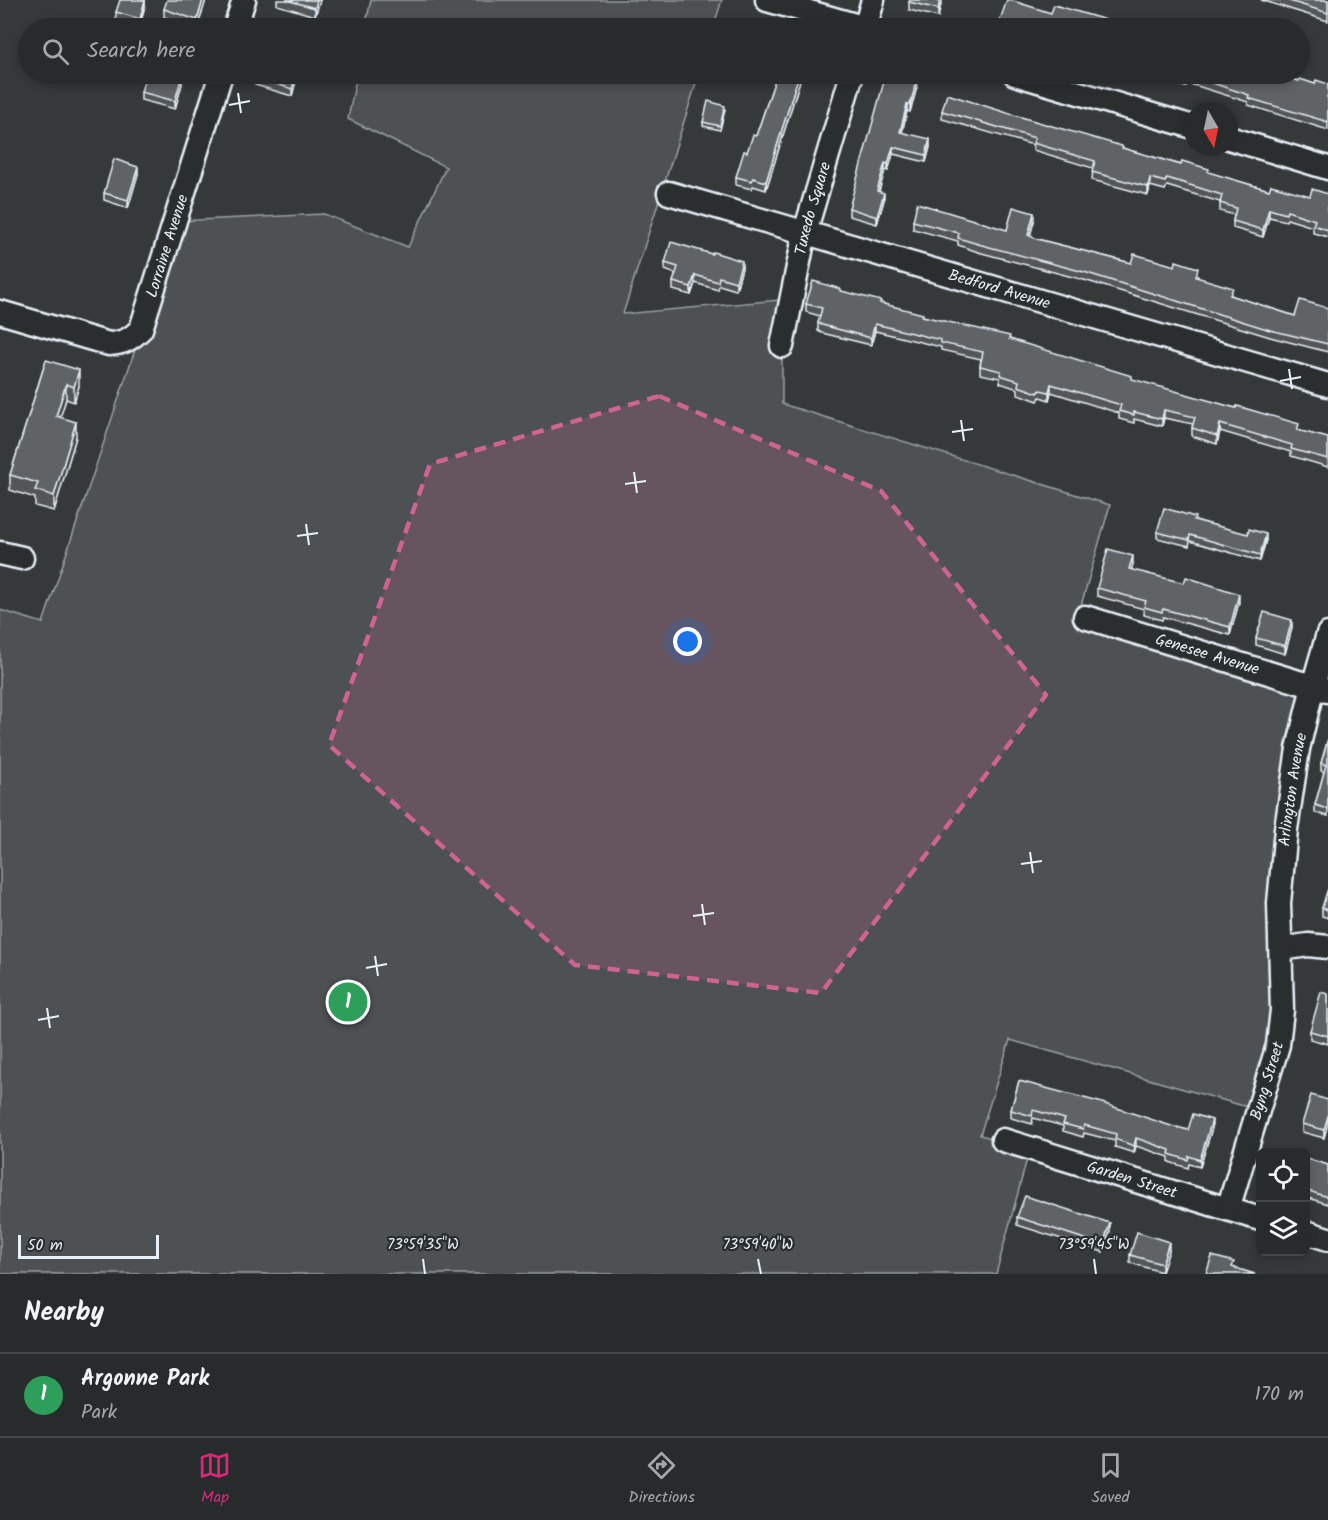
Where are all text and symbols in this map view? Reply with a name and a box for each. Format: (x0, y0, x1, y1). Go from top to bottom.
search box (18, 18, 1310, 84)
text: Search here (87, 34, 195, 69)
icon: search (39, 35, 72, 68)
north arrow (1184, 102, 1238, 156)
street label: Tuxedo Square (788, 159, 838, 257)
street label: Lorraine Avenue (139, 191, 195, 301)
street label: Bedford Avenue (945, 262, 1053, 316)
your location (673, 627, 702, 656)
street label: Genesee Avenue (1152, 627, 1263, 682)
street label: Arlington Avenue (1272, 730, 1314, 847)
pin: 1 (328, 980, 368, 1024)
street label: Byng Street (1243, 1038, 1291, 1123)
map controls (1256, 1148, 1310, 1256)
button: locate (1256, 1148, 1310, 1202)
street label: Garden Street (1084, 1154, 1181, 1206)
button: layers (1256, 1202, 1310, 1256)
scale bar (18, 1232, 159, 1260)
text: 50 m (27, 1233, 63, 1258)
text: 73°59'35"W (387, 1233, 459, 1257)
text: 73°59'40"W (723, 1233, 794, 1257)
text: 73°59'45"W (1058, 1233, 1130, 1257)
text: Nearby (24, 1292, 104, 1334)
text: Argonne Park (81, 1362, 209, 1397)
text: 1 (40, 1379, 47, 1411)
text: 170 m (1255, 1379, 1304, 1411)
text: Park (81, 1397, 117, 1429)
tab: Map (198, 1449, 231, 1510)
tab: Directions (628, 1449, 695, 1510)
tab: Saved (1092, 1449, 1130, 1510)

